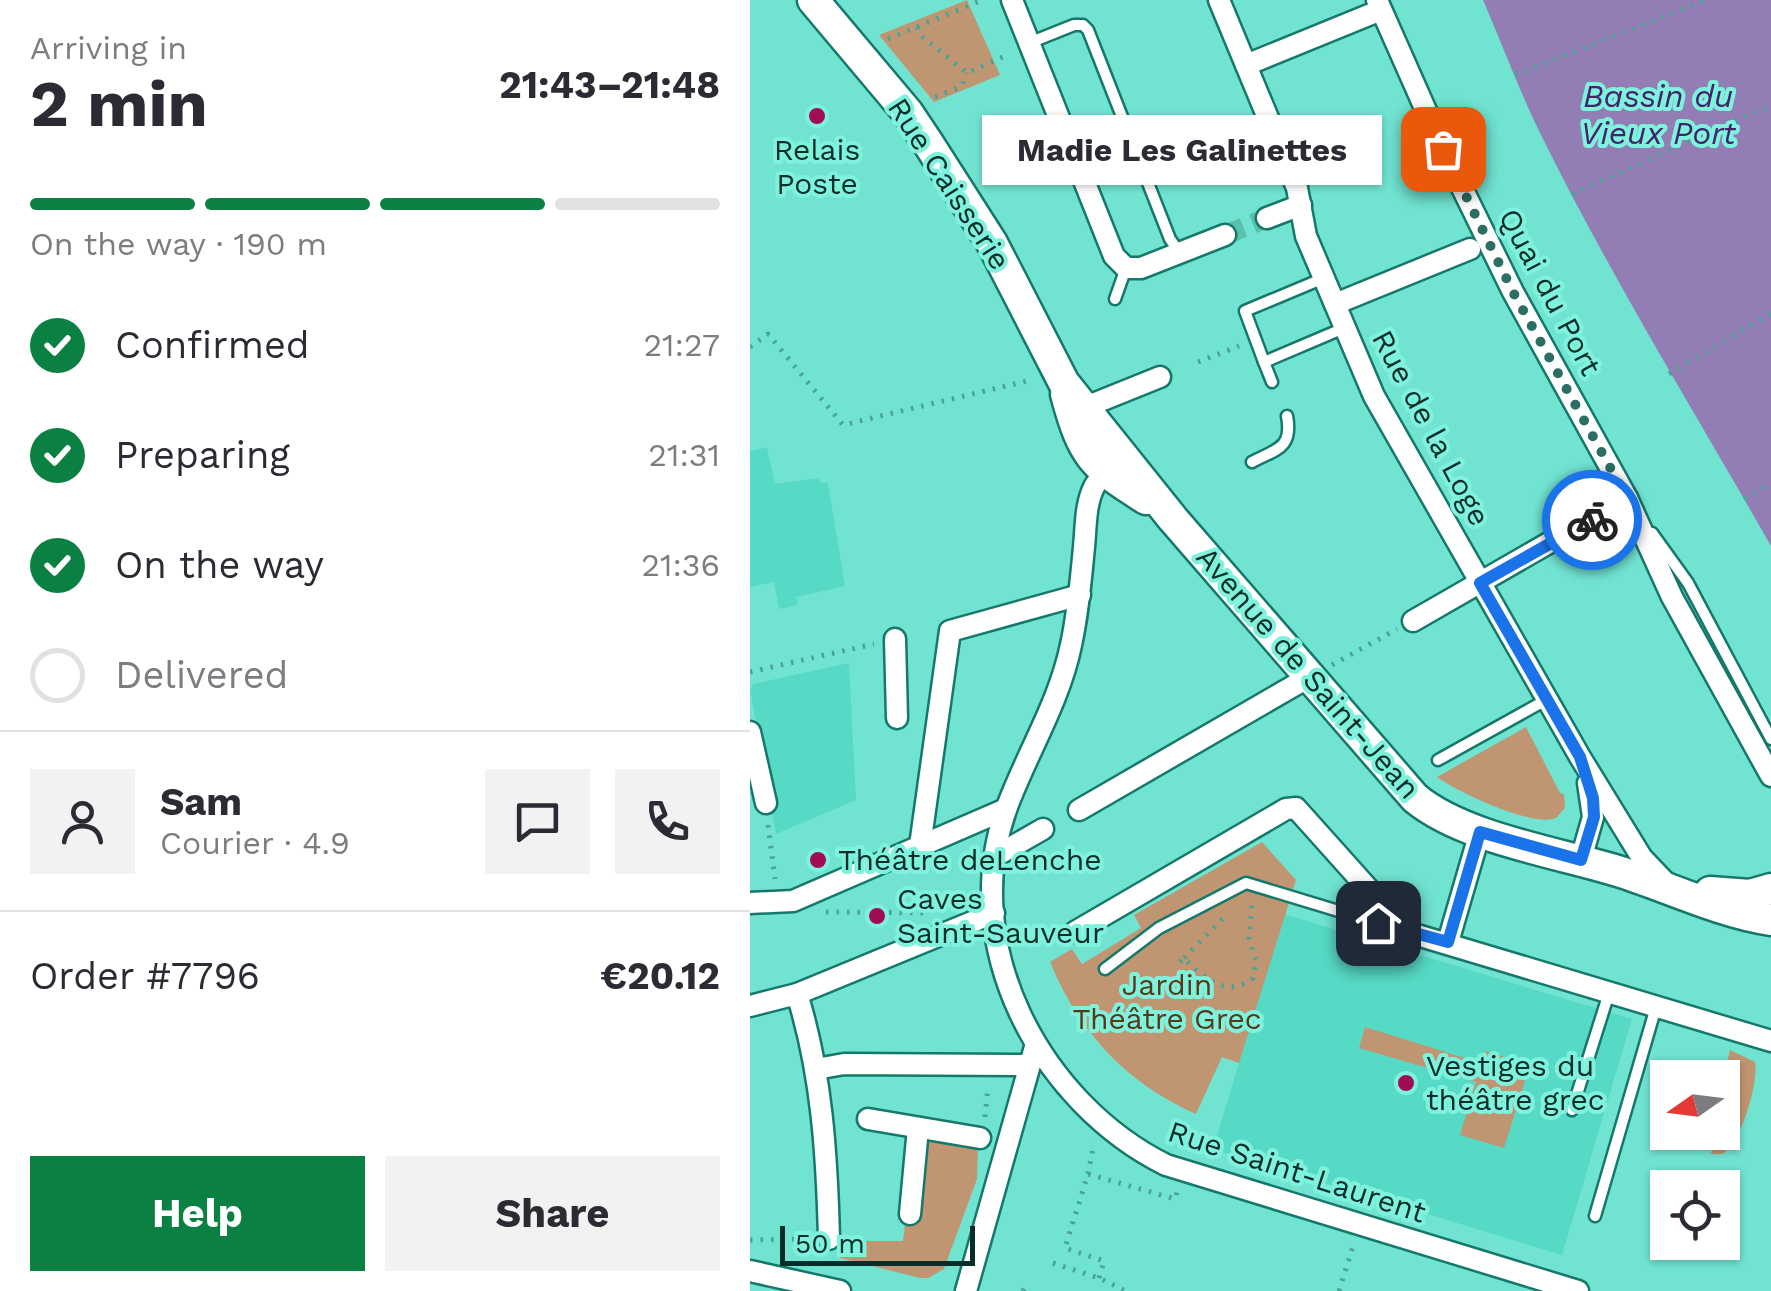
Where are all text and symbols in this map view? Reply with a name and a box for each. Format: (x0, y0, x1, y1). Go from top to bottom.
text: Arriving in (30, 29, 187, 67)
text: 21:43–21:48 (499, 63, 720, 107)
text: 2 min (30, 66, 208, 142)
water label: Bassin du Vieux Port (1580, 77, 1737, 152)
street label: Rue Caisserie (881, 91, 1018, 276)
marker: Relais Poste (806, 105, 828, 127)
pin (1401, 107, 1486, 192)
callout: Madie Les Galinettes (983, 114, 1383, 184)
icon: bag (1416, 122, 1471, 177)
text: Madie Les Galinettes (1017, 131, 1347, 169)
place label: Relais Poste (774, 132, 860, 201)
street label: Quai du Port (1492, 202, 1609, 381)
text: On the way · 190 m (30, 225, 327, 263)
icon: check (30, 318, 85, 373)
text: Confirmed (115, 323, 310, 367)
street label: Rue de la Loge (1365, 324, 1498, 532)
text: 21:27 (643, 326, 720, 364)
icon: check (30, 428, 85, 483)
text: Preparing (115, 433, 290, 477)
text: 21:31 (648, 436, 720, 474)
courier (1542, 470, 1642, 570)
icon: bike (1565, 493, 1620, 548)
icon: check (30, 538, 85, 593)
street label: Avenue de Saint-Jean (1190, 540, 1427, 806)
text: On the way (115, 543, 324, 587)
text: 21:36 (641, 546, 720, 584)
text: Delivered (115, 653, 288, 697)
button: person (30, 769, 135, 874)
button: chat (485, 769, 590, 874)
button: phone (615, 769, 720, 874)
text: Sam (160, 780, 242, 824)
text: Courier · 4.9 (160, 824, 350, 862)
place label: Théâtre deLenche (838, 842, 1102, 877)
marker: Théâtre deLenche (807, 849, 829, 871)
place label: Caves Saint-Sauveur (897, 881, 1104, 950)
pin (1336, 881, 1421, 966)
icon: home (1351, 896, 1406, 951)
marker: Caves Saint-Sauveur (866, 905, 888, 927)
text: Order #7796 (30, 954, 260, 998)
text: €20.12 (600, 954, 720, 998)
park label: Jardin Théâtre Grec (1072, 967, 1262, 1036)
place label: Vestiges du théâtre grec (1426, 1048, 1605, 1117)
north arrow (1650, 1060, 1740, 1150)
map controls (1650, 1060, 1740, 1260)
marker: Vestiges du théâtre grec (1395, 1072, 1417, 1094)
street label: Rue Saint-Laurent (1164, 1113, 1431, 1230)
button: Help (30, 1156, 365, 1271)
button: Share (385, 1156, 720, 1271)
button: locate (1650, 1170, 1740, 1260)
scale bar (780, 1221, 975, 1266)
text: 50 m (795, 1227, 865, 1260)

